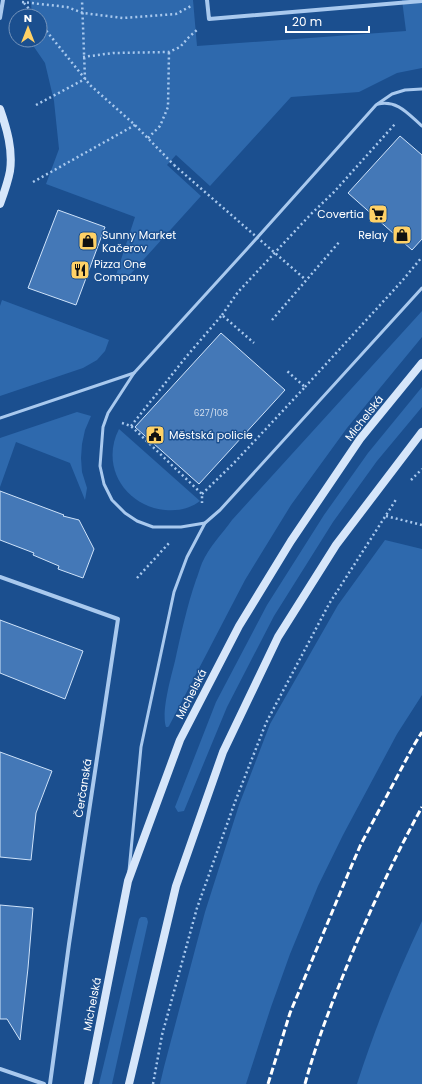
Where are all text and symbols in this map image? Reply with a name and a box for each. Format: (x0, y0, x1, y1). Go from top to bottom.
north arrow (8, 8, 48, 48)
scale bar (286, 8, 369, 34)
text: N (24, 10, 32, 26)
text: 20 m (292, 13, 322, 30)
supermarket icon: Covertia (367, 203, 389, 225)
place label: Covertia (317, 206, 364, 222)
shop icon: Relay (391, 224, 413, 246)
place label: Sunny Market Kačerov (102, 227, 176, 256)
place label: Relay (358, 227, 389, 243)
shop icon: Sunny Market Kačerov (77, 230, 99, 252)
place label: Pizza One Company (94, 256, 150, 285)
restaurant icon: Pizza One Company (69, 259, 91, 281)
street label: Michelská (341, 392, 387, 444)
house number: 627/108 (194, 407, 228, 419)
public building icon: Městská policie (144, 424, 166, 446)
place label: Městská policie (169, 427, 253, 443)
street label: Michelská (172, 666, 210, 722)
street label: Čerčanská (70, 757, 96, 819)
street label: Michelská (79, 976, 105, 1032)

